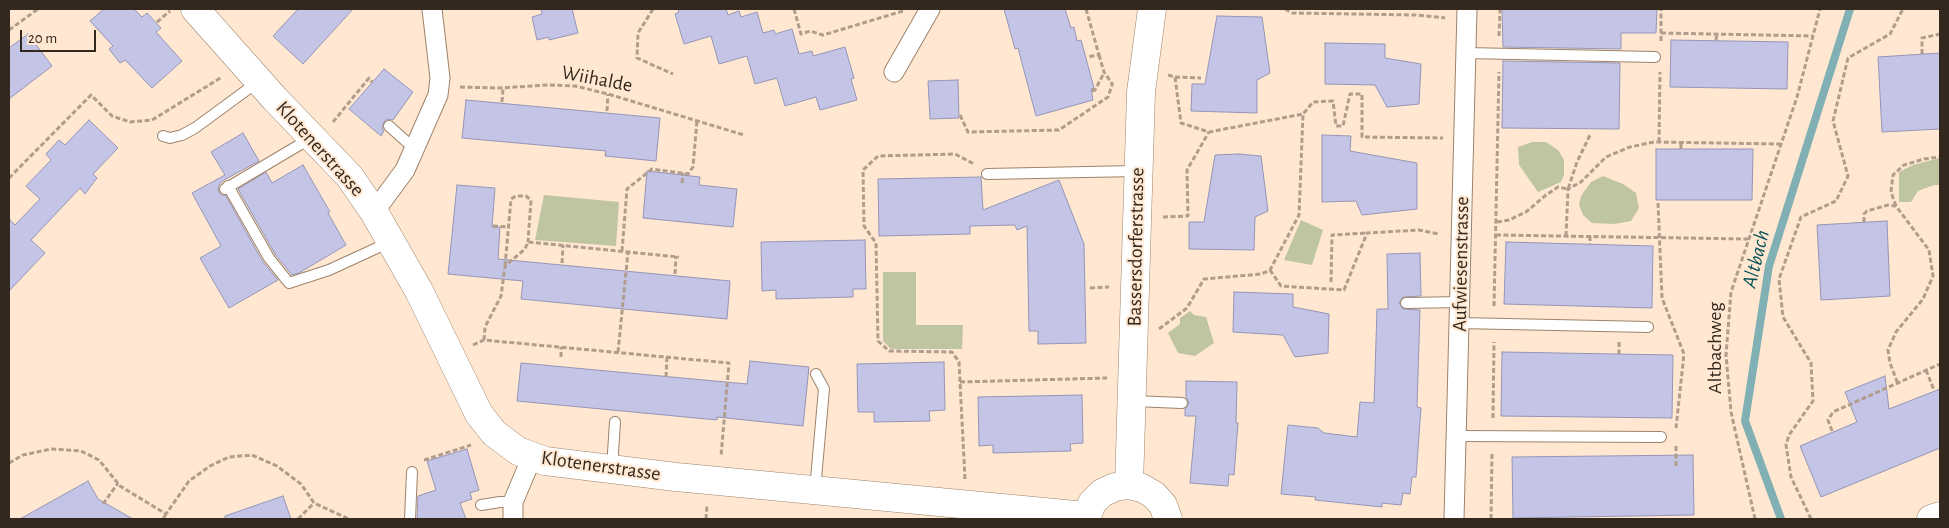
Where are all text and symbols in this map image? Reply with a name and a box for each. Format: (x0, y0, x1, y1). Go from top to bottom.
scale bar (22, 20, 99, 52)
text: 20 m (28, 31, 57, 46)
street label: Wiihalde (560, 60, 634, 98)
street label: Klotenerstrasse (271, 96, 369, 202)
street label: Bassersdorferstrasse (1123, 167, 1149, 327)
street label: Aufwiesenstrasse (1448, 196, 1474, 332)
water label: Altbach (1737, 227, 1775, 291)
street label: Altbachweg (1703, 302, 1727, 394)
street label: Klotenerstrasse (540, 446, 662, 486)

